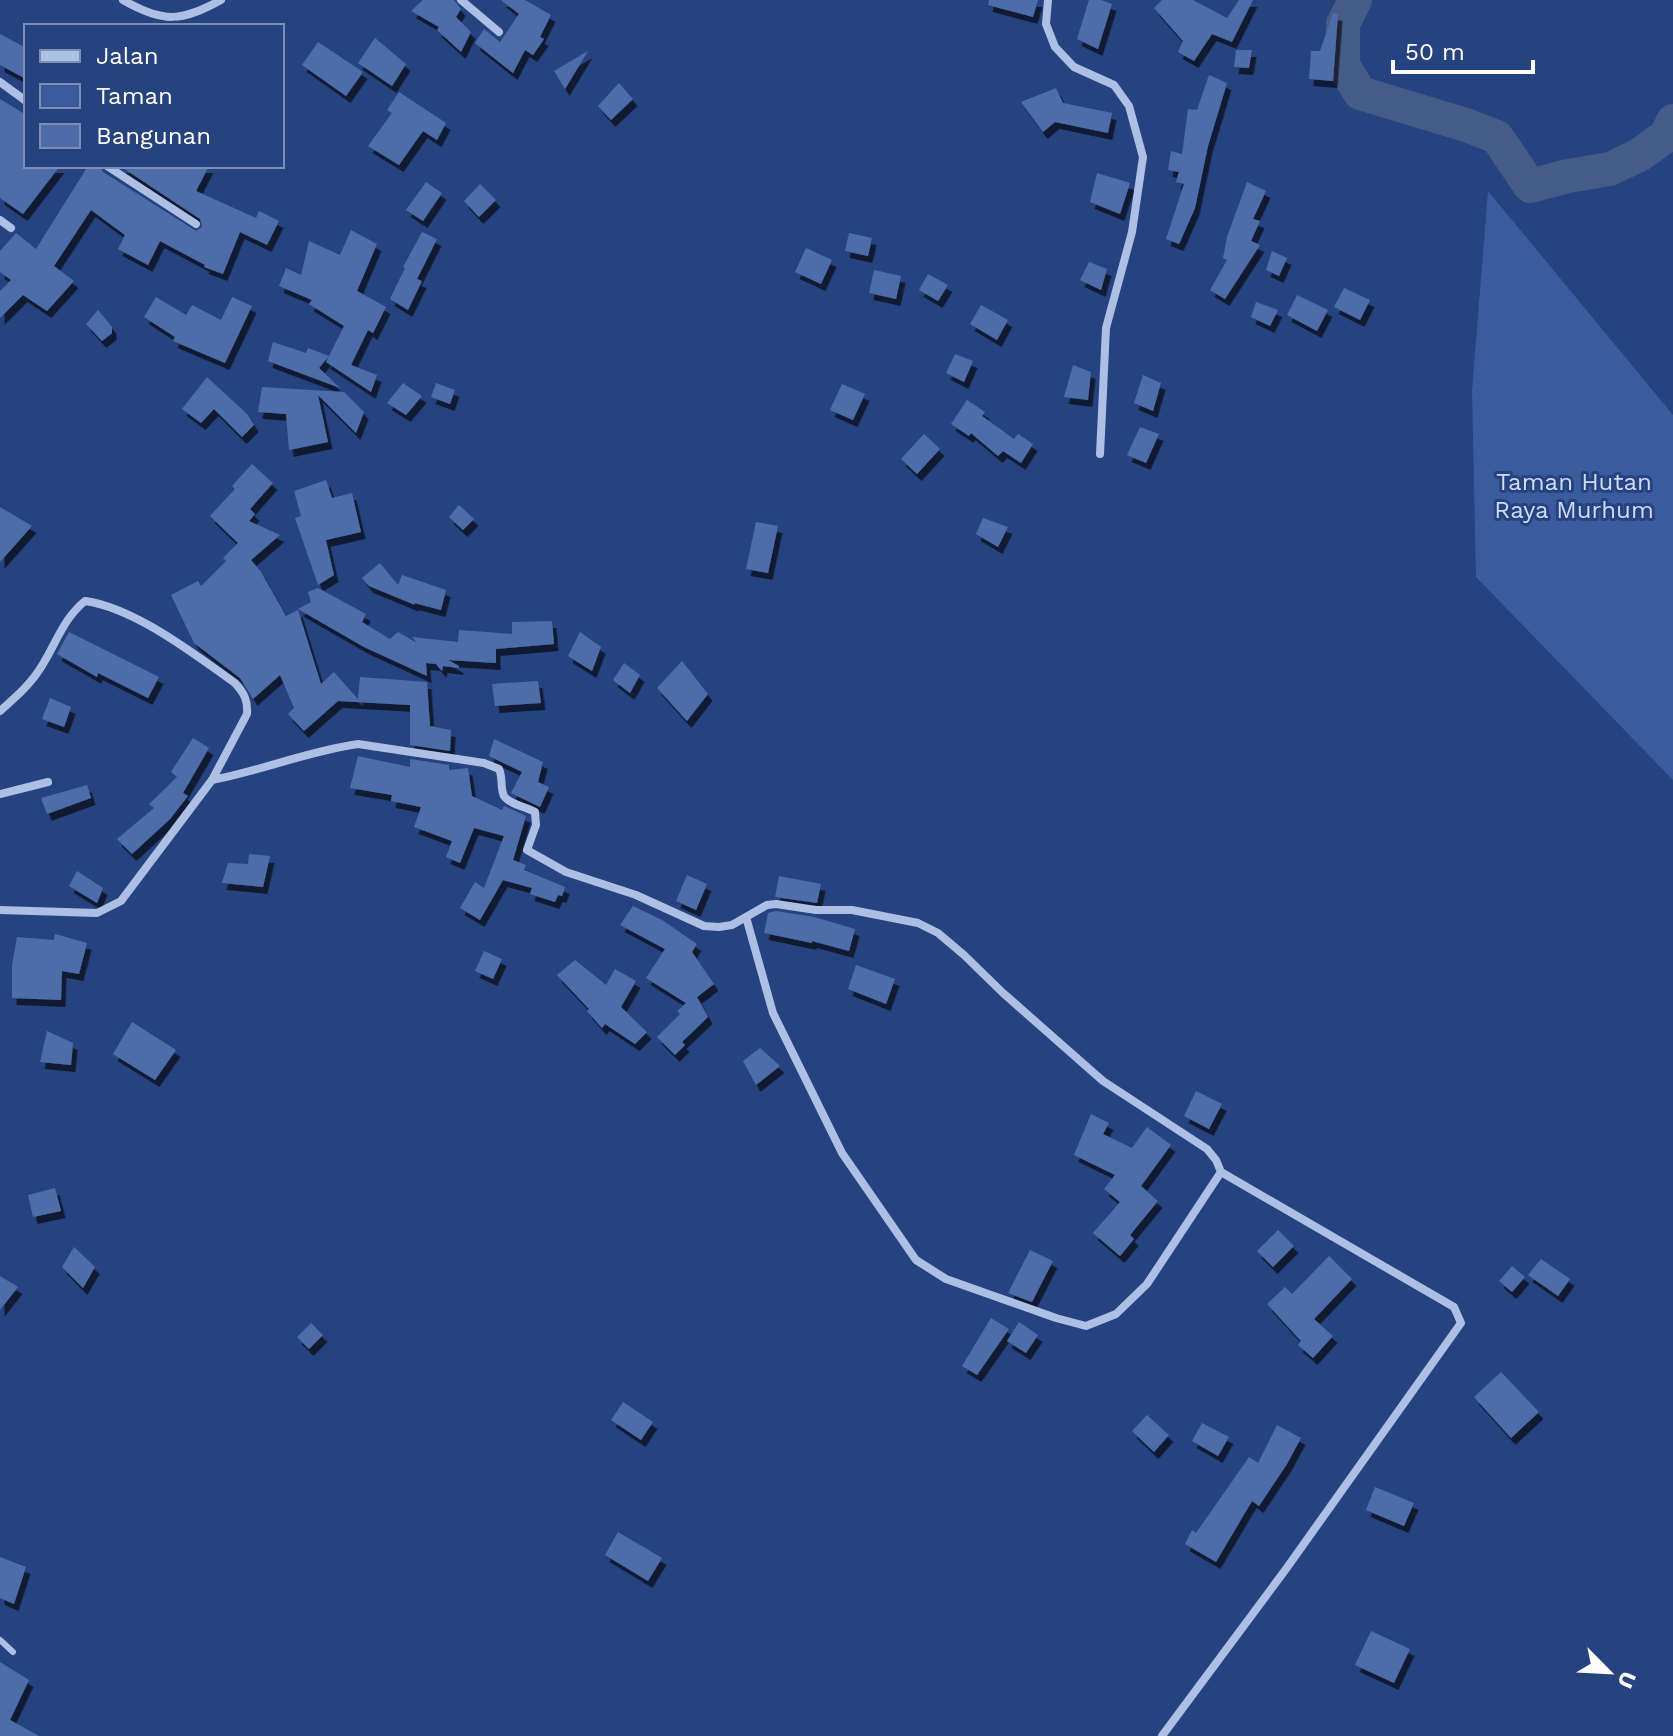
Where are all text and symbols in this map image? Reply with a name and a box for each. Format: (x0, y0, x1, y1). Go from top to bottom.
legend (24, 24, 284, 168)
scale bar (1393, 24, 1533, 74)
text: 50 m (1405, 38, 1465, 66)
text: Jalan (96, 42, 159, 70)
text: Taman (96, 82, 173, 110)
text: Bangunan (96, 122, 211, 150)
park label: Taman Hutan Raya Murhum (1494, 468, 1654, 524)
north arrow (1569, 1632, 1649, 1712)
text: U (1612, 1668, 1641, 1692)

